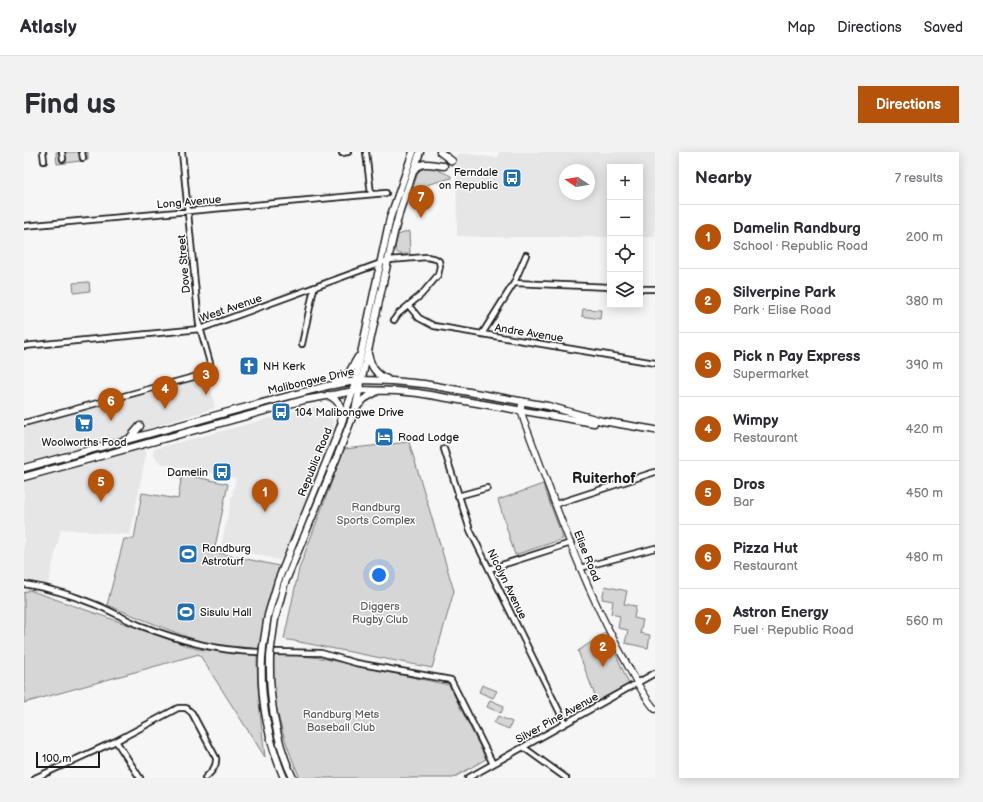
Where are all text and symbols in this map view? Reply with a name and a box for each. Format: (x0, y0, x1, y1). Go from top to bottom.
text: Atlasly (20, 16, 77, 39)
text: Map (787, 19, 815, 36)
text: Directions (837, 19, 902, 36)
text: Saved (924, 19, 963, 36)
button: Directions (858, 86, 959, 123)
text: Find us (24, 88, 116, 121)
north arrow (559, 164, 595, 200)
map controls (607, 164, 643, 308)
button: + (607, 164, 643, 200)
place label: Ferndale on Republic (439, 166, 498, 192)
bus stop icon: Ferndale on Republic (501, 167, 523, 189)
text: Nearby (695, 168, 752, 188)
text: 7 results (895, 170, 943, 186)
pin: 7 (408, 185, 434, 218)
street label: Long Avenue (156, 193, 222, 211)
button: − (607, 200, 643, 236)
text: Damelin Randburg (733, 219, 861, 238)
text: 1 (705, 229, 711, 245)
text: 200 m (906, 229, 943, 245)
street label: Dove Street (175, 234, 193, 294)
button: locate (607, 236, 643, 272)
text: School · Republic Road (733, 238, 868, 254)
button: layers (607, 272, 643, 308)
text: Silverpine Park (733, 283, 836, 302)
street label: West Avenue (198, 291, 264, 325)
text: 2 (704, 293, 712, 309)
text: 380 m (906, 293, 943, 309)
text: Park · Elise Road (733, 302, 831, 318)
street label: Andre Avenue (494, 321, 565, 345)
text: Pick n Pay Express (733, 347, 860, 366)
church icon: NH Kerk (238, 355, 260, 377)
text: 3 (704, 357, 712, 373)
text: 390 m (906, 357, 943, 373)
place label: NH Kerk (263, 360, 306, 373)
pin: 3 (193, 362, 219, 395)
street label: Malibongwe Drive (266, 365, 356, 397)
text: Supermarket (733, 366, 809, 382)
pin: 4 (152, 376, 178, 409)
pin: 6 (98, 388, 124, 421)
bus stop icon: 104 Malibongwe Drive (270, 401, 292, 423)
place label: 104 Malibongwe Drive (295, 406, 404, 419)
text: Wimpy (733, 411, 778, 430)
supermarket icon: Woolworths Food (73, 412, 95, 434)
text: 4 (704, 421, 712, 437)
text: 420 m (905, 421, 943, 437)
street label: Republic Road (295, 426, 335, 498)
hotel icon: Road Lodge (373, 426, 395, 448)
text: Restaurant (733, 430, 798, 446)
place label: Road Lodge (398, 431, 459, 444)
place label: Woolworths Food (42, 436, 126, 449)
bus stop icon: Damelin (211, 461, 233, 483)
place label: Damelin (167, 466, 208, 479)
pin: 5 (88, 469, 114, 502)
district label: Ruiterhof (572, 469, 636, 488)
text: Dros (733, 475, 765, 494)
pin: 1 (252, 479, 278, 512)
text: 5 (704, 485, 712, 501)
text: 450 m (906, 485, 943, 501)
text: Bar (733, 494, 754, 510)
park label: Randburg Sports Complex (337, 501, 415, 527)
street label: Elise Road (571, 529, 603, 583)
text: Pizza Hut (733, 539, 798, 558)
place label: Randburg Astroturf (202, 542, 251, 568)
sports icon: Randburg Astroturf (177, 543, 199, 565)
street label: Nicolyn Avenue (484, 547, 530, 622)
text: 6 (704, 549, 712, 565)
text: 480 m (906, 549, 943, 565)
text: Restaurant (733, 558, 798, 574)
your location (369, 565, 389, 585)
park label: Diggers Rugby Club (352, 600, 408, 626)
sports icon: Sisulu Hall (175, 601, 197, 623)
text: Astron Energy (733, 603, 828, 622)
place label: Sisulu Hall (200, 606, 252, 619)
text: 7 (704, 613, 712, 629)
text: 560 m (906, 613, 943, 629)
text: Fuel · Republic Road (733, 622, 854, 638)
pin: 2 (590, 634, 616, 667)
street label: Silver Pine Avenue (513, 690, 601, 746)
park label: Randburg Mets Baseball Club (303, 708, 380, 734)
scale bar (36, 750, 100, 769)
text: 100 m (42, 752, 71, 765)

